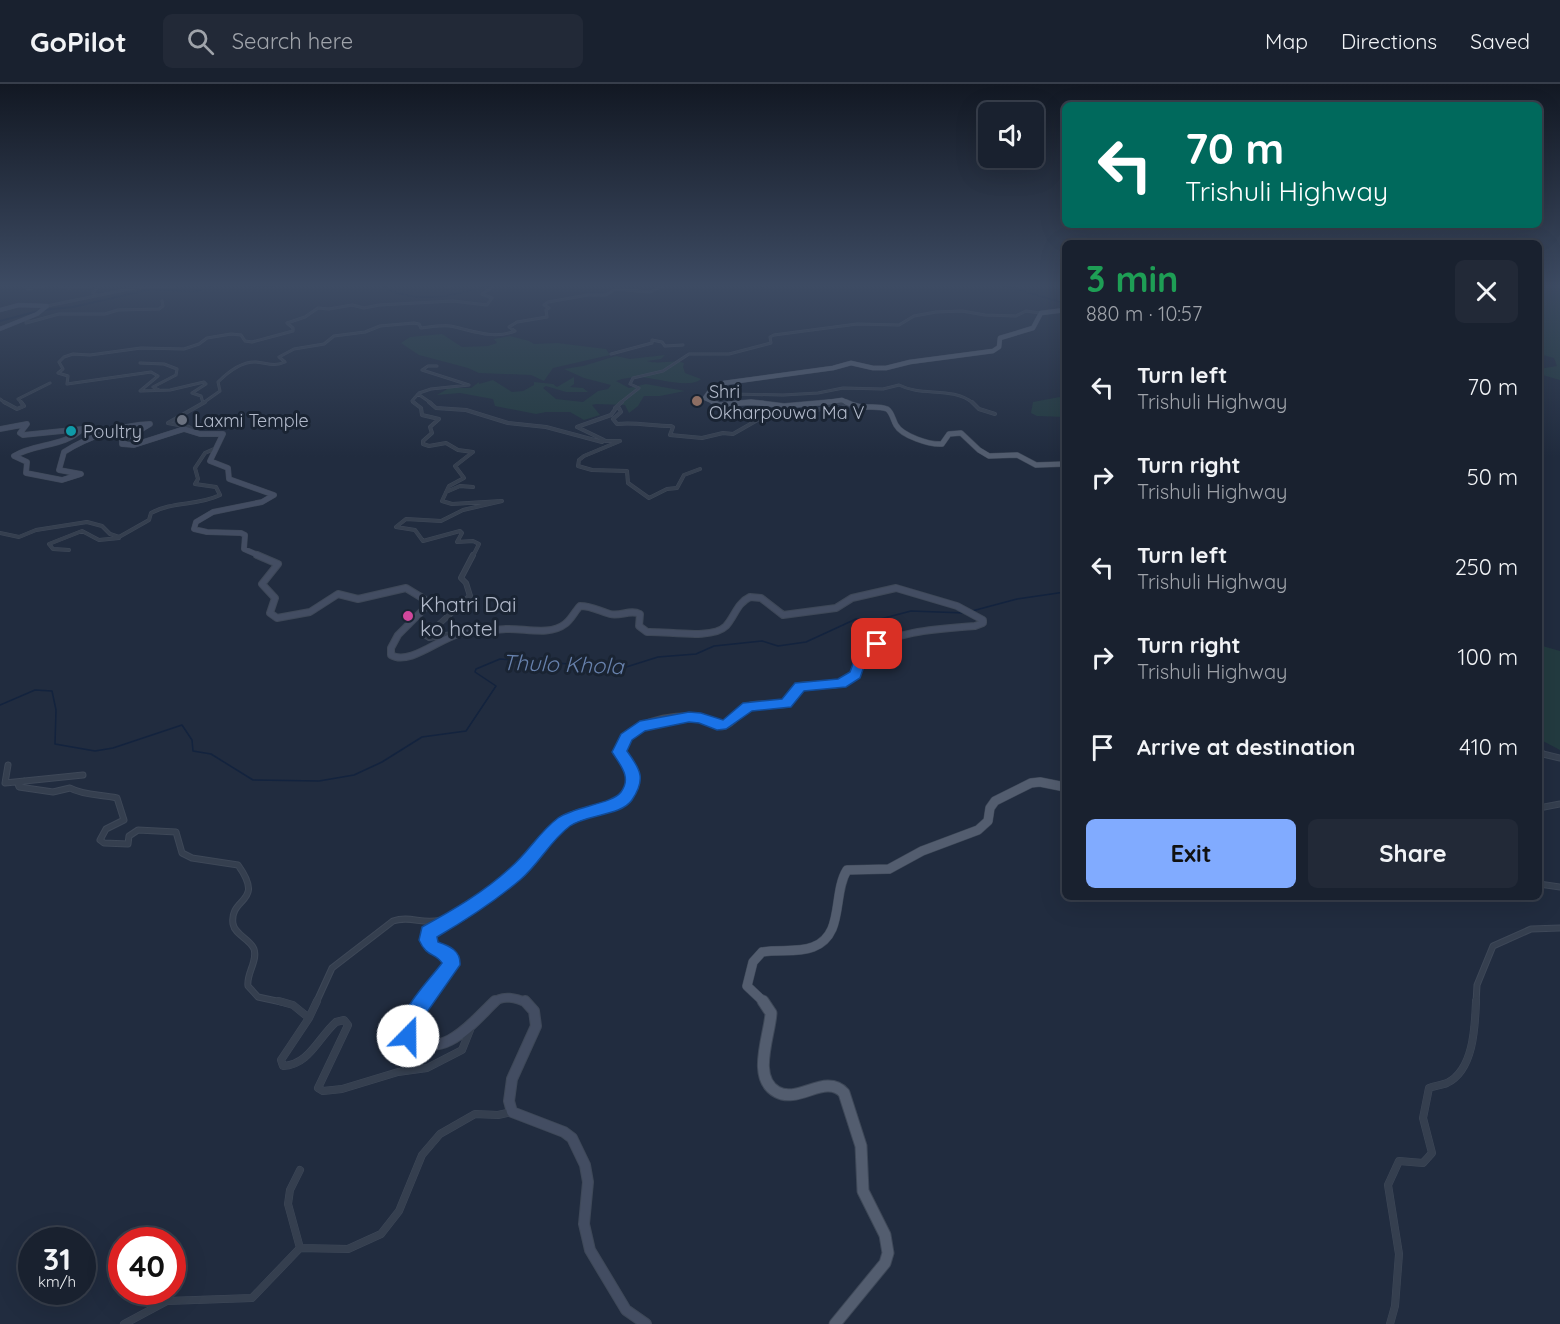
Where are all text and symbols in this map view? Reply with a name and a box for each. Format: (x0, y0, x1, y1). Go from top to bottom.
search box (163, 14, 583, 68)
text: GoPilot (30, 24, 127, 59)
icon: search (184, 25, 217, 58)
text: Search here (232, 27, 353, 55)
text: Map (1265, 28, 1308, 54)
text: Directions (1341, 28, 1437, 54)
text: Saved (1470, 28, 1530, 54)
map controls (978, 102, 1044, 168)
button: sound (978, 102, 1044, 168)
text: 70 m (1185, 122, 1284, 175)
icon: left (1086, 126, 1164, 204)
text: Trishuli Highway (1185, 174, 1388, 208)
text: 3 min (1086, 256, 1179, 301)
button: close (1455, 260, 1518, 323)
text: 880 m · 10:57 (1086, 301, 1202, 326)
text: Turn left (1137, 361, 1227, 389)
icon: left (1086, 371, 1119, 404)
text: 70 m (1468, 373, 1518, 401)
place label: Shri Okharpouwa Ma V (709, 380, 865, 424)
text: Trishuli Highway (1137, 389, 1287, 414)
marker: Shri Okharpouwa Ma V (690, 394, 704, 408)
place label: Laxmi Temple (194, 409, 309, 432)
marker: Laxmi Temple (175, 413, 189, 427)
place label: Poultry (83, 420, 142, 443)
marker: Poultry (64, 424, 78, 438)
text: Turn right (1137, 451, 1241, 479)
icon: right (1086, 461, 1119, 494)
text: 50 m (1467, 463, 1518, 491)
text: Trishuli Highway (1137, 479, 1287, 504)
text: Turn left (1137, 541, 1227, 569)
icon: left (1086, 551, 1119, 584)
text: 250 m (1455, 553, 1518, 581)
text: Trishuli Highway (1137, 569, 1287, 594)
place label: Khatri Dai ko hotel (420, 591, 517, 641)
marker: Khatri Dai ko hotel (401, 609, 415, 623)
pin (851, 618, 902, 669)
icon: arrive (860, 627, 893, 660)
text: Turn right (1137, 631, 1241, 659)
icon: right (1086, 641, 1119, 674)
text: 100 m (1458, 643, 1518, 671)
water label: Thulo Khola (502, 648, 626, 680)
text: Trishuli Highway (1137, 659, 1287, 684)
icon: arrive (1086, 731, 1119, 764)
text: Arrive at destination (1137, 733, 1355, 761)
text: 410 m (1459, 733, 1518, 761)
button: Exit (1086, 819, 1296, 888)
button: Share (1308, 819, 1518, 888)
position arrow (376, 1004, 440, 1068)
speed limit sign: 40 (108, 1227, 186, 1305)
text: 31 (43, 1240, 71, 1278)
text: km/h (38, 1272, 76, 1291)

